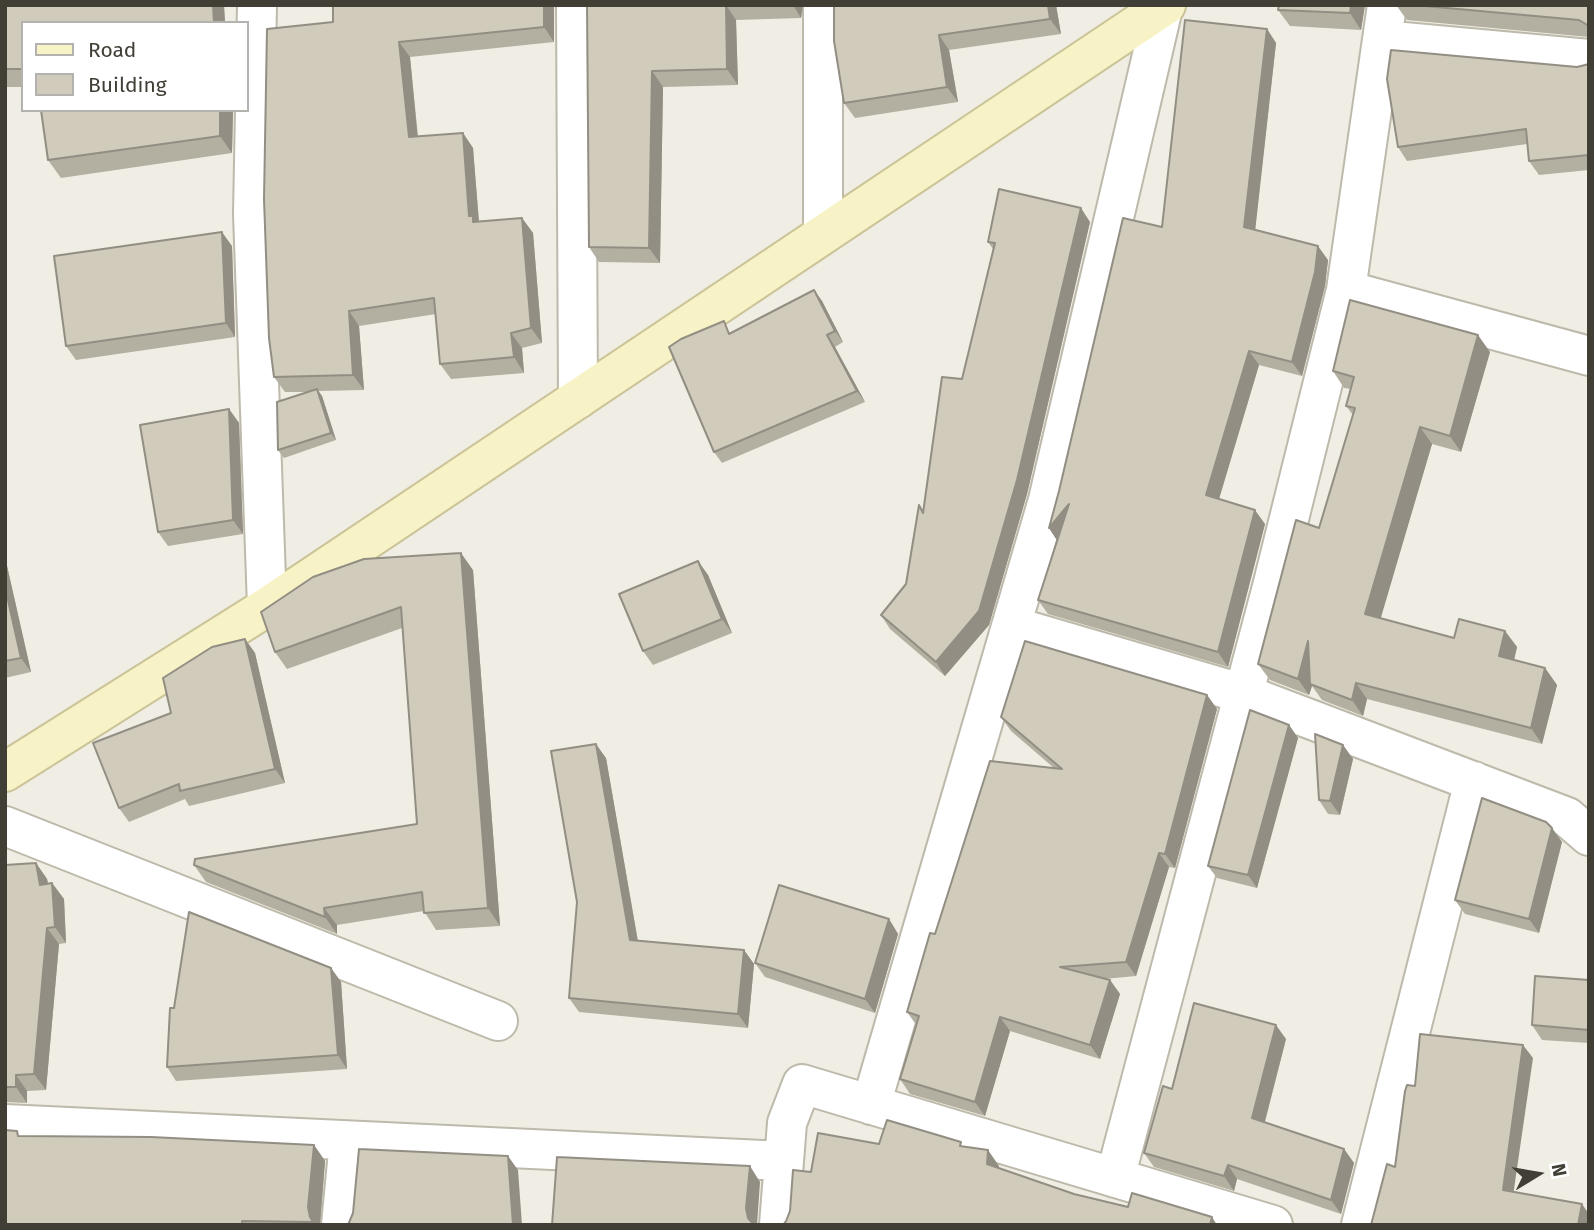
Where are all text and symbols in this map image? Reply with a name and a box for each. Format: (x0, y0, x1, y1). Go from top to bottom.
legend (21, 21, 248, 112)
text: Road (88, 37, 136, 63)
text: Building (88, 72, 167, 98)
north arrow (1503, 1139, 1573, 1209)
text: N (1547, 1162, 1572, 1178)

